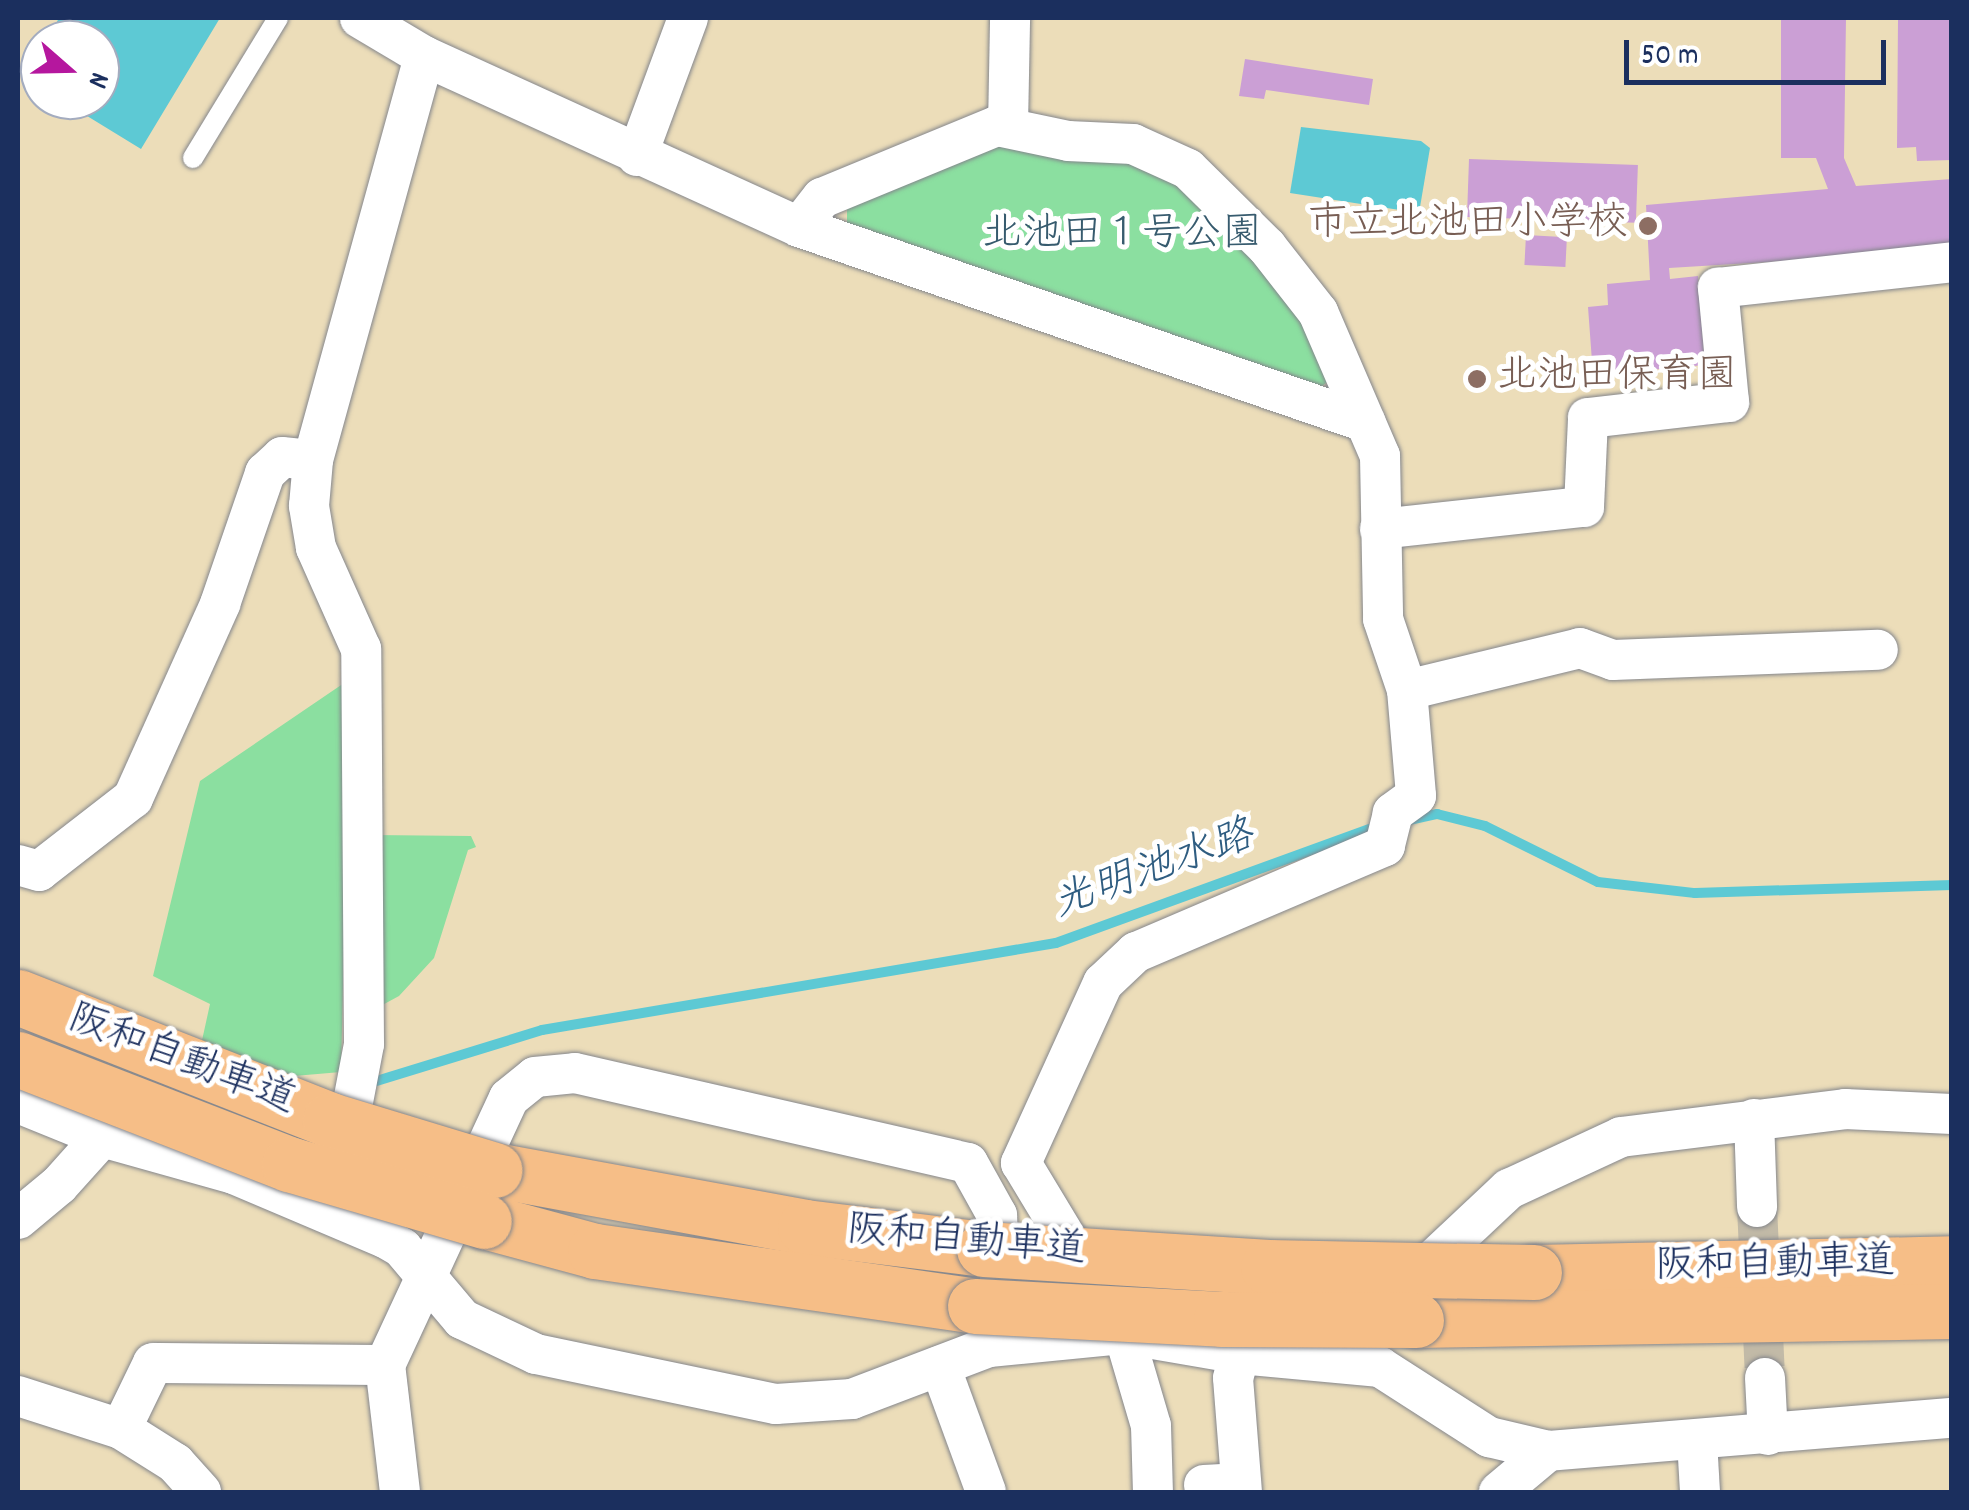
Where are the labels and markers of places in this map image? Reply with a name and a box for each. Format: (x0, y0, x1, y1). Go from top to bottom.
place label: 市立北池田小学校 (1308, 202, 1628, 250)
marker: 市立北池田小学校 (1637, 215, 1659, 237)
place label: 北池田保育園 (1497, 355, 1737, 403)
marker: 北池田保育園 (1466, 368, 1488, 390)

